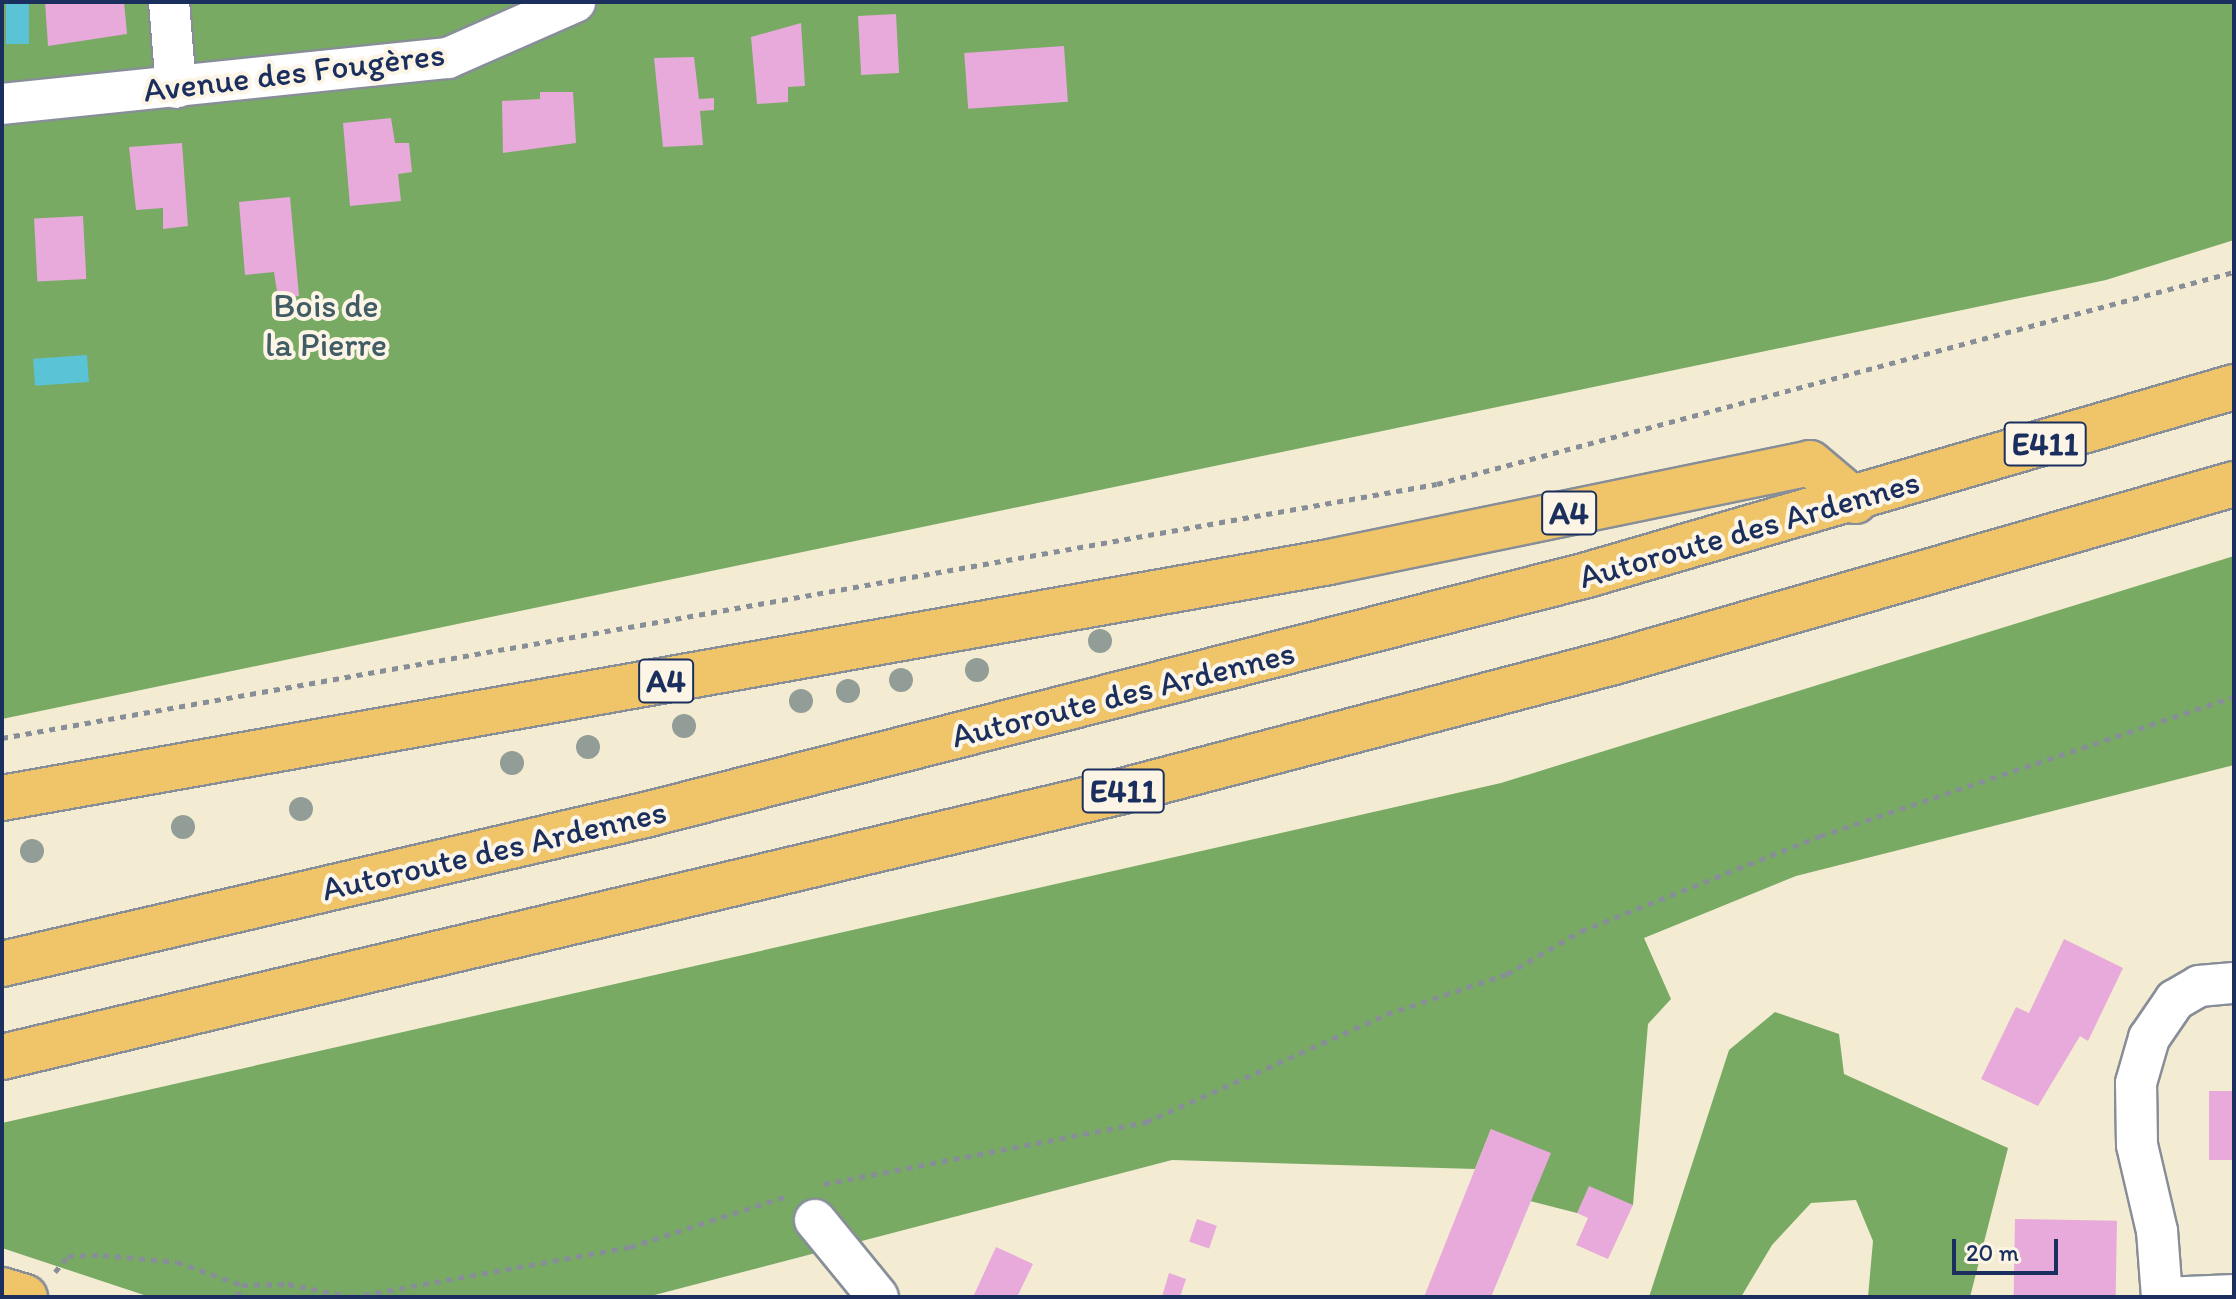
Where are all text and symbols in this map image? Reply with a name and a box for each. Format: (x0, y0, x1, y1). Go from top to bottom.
street label: Avenue des Fougères (142, 33, 446, 111)
park label: Bois de la Pierre (265, 285, 387, 364)
road number: E411 (2003, 416, 2087, 472)
street label: Autoroute des Ardennes (1574, 461, 1924, 597)
road number: A4 (1541, 485, 1597, 541)
street label: Autoroute des Ardennes (947, 632, 1299, 756)
road number: A4 (638, 653, 694, 709)
road number: E411 (1081, 763, 1165, 819)
street label: Autoroute des Ardennes (318, 790, 670, 910)
scale bar (1956, 1223, 2062, 1273)
text: 20 m (1966, 1238, 2019, 1267)

